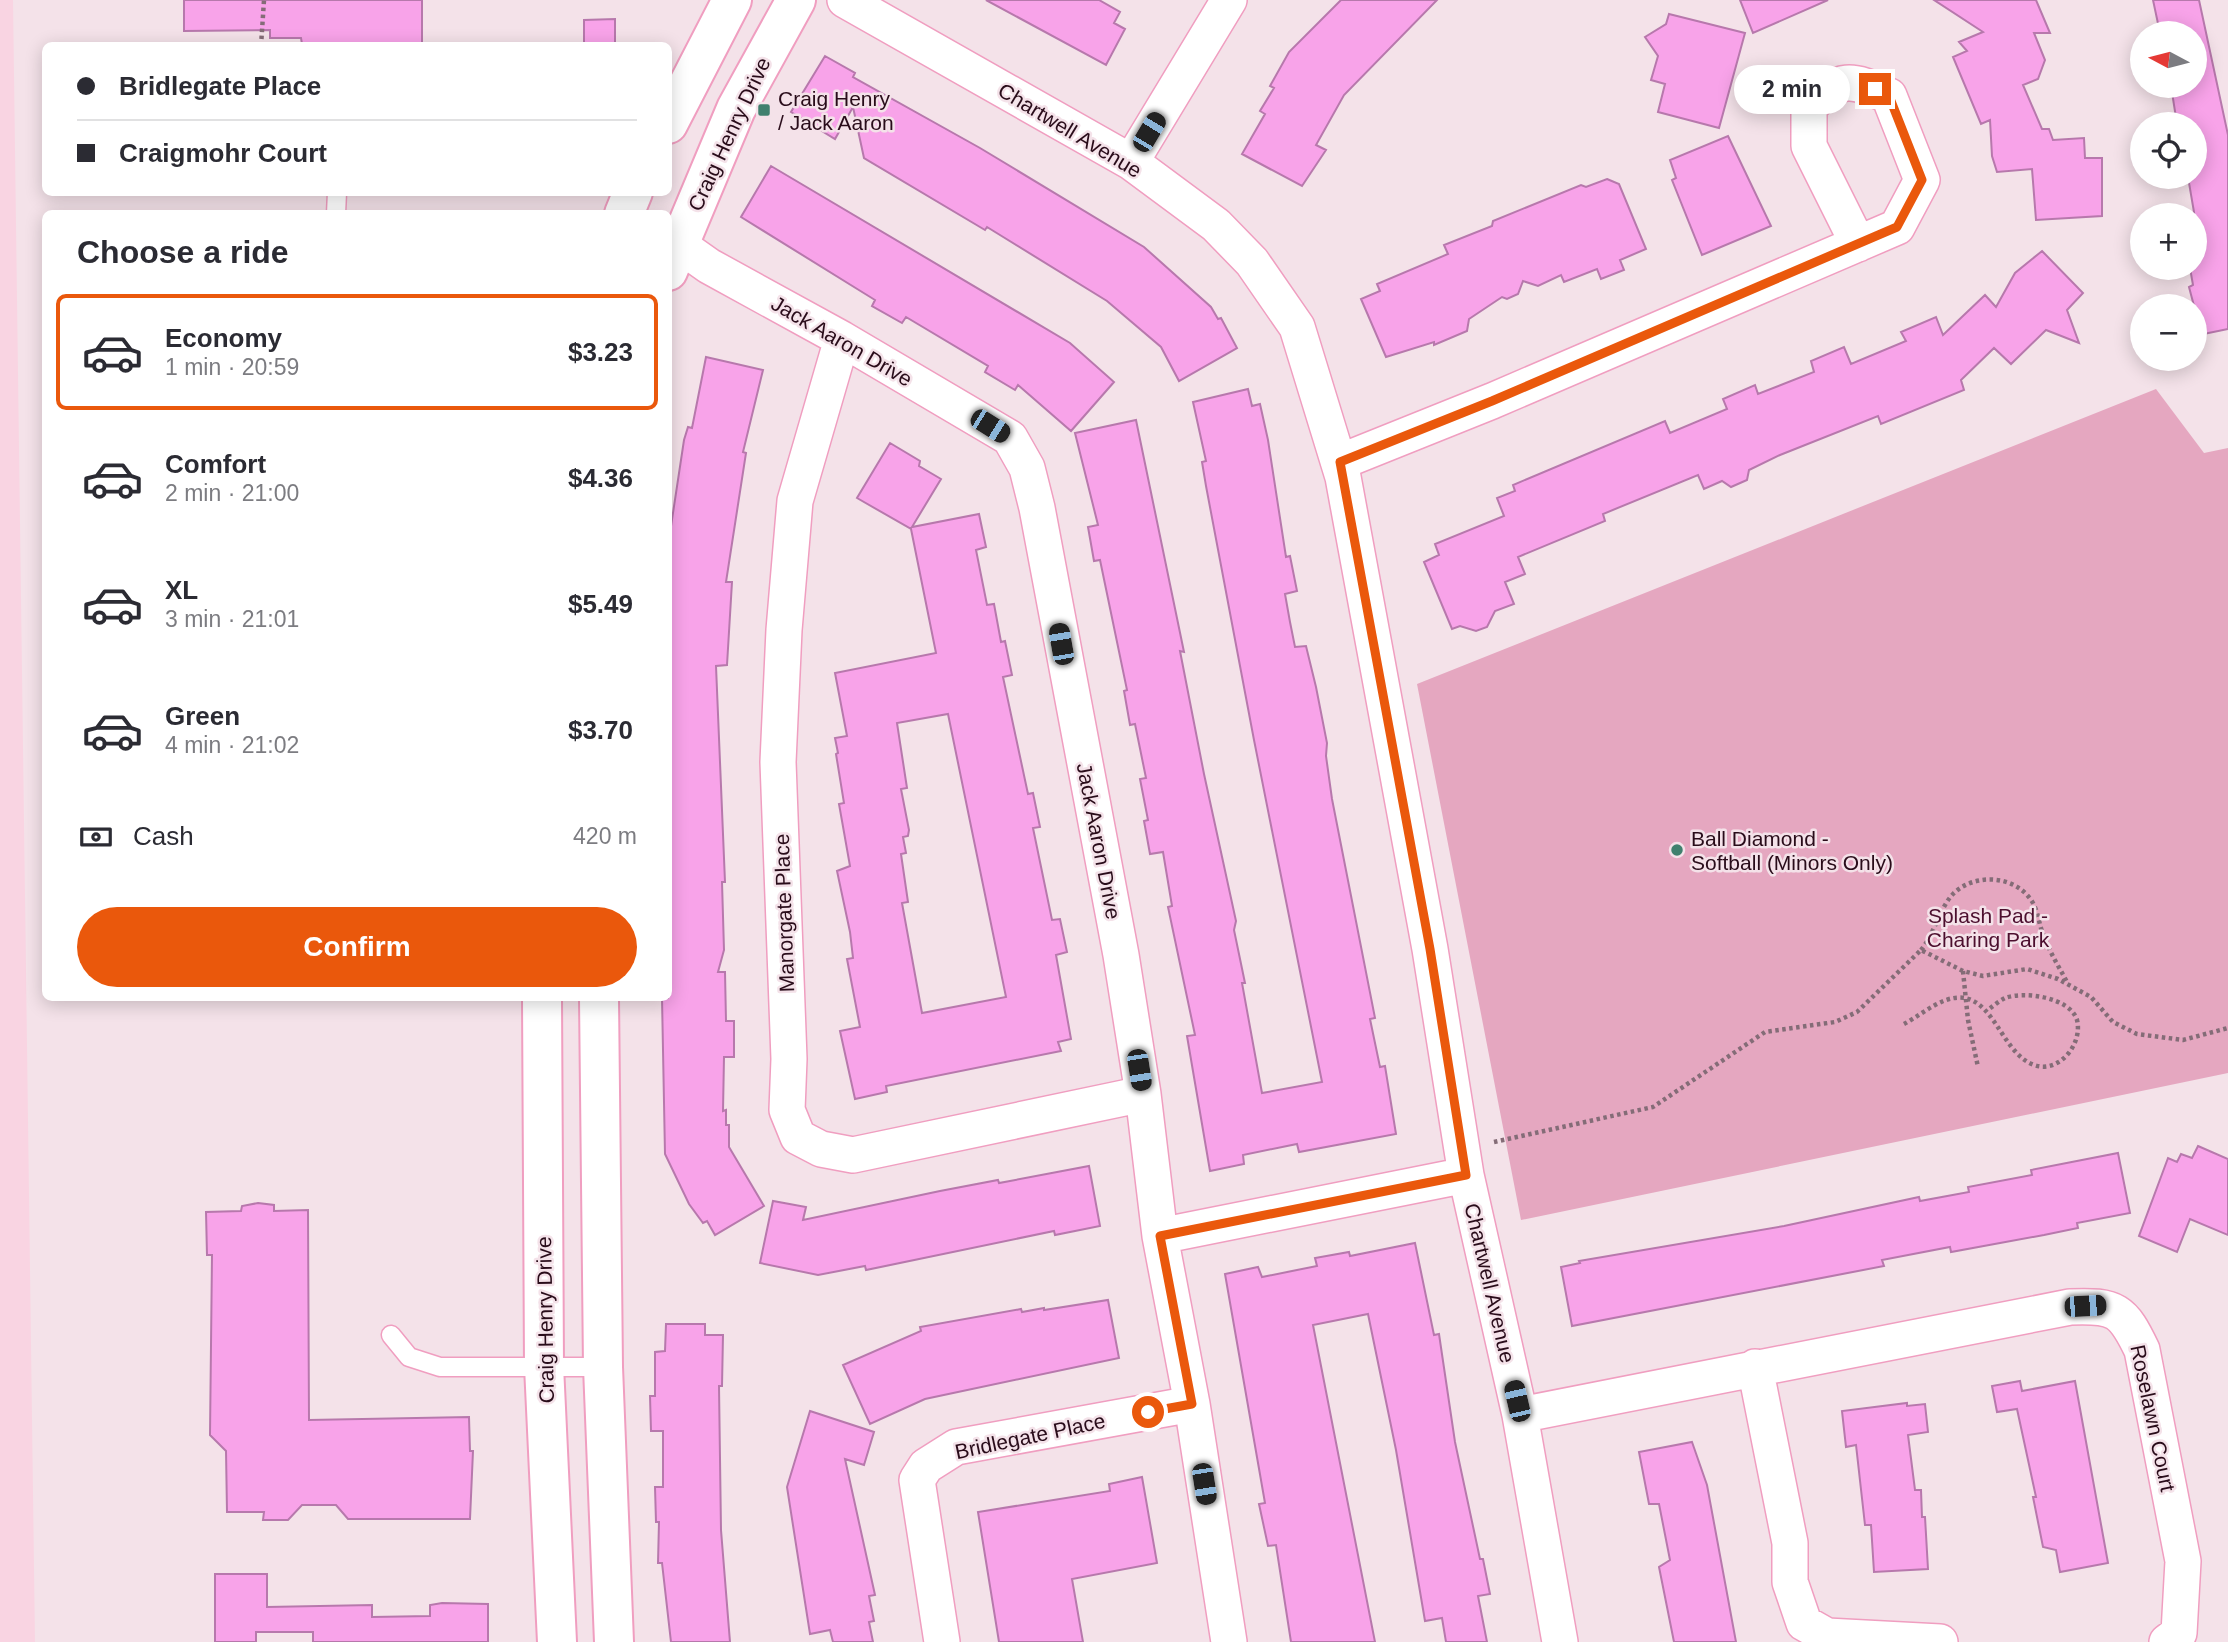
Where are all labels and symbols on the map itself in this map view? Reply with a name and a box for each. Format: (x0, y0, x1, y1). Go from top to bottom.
north arrow (2130, 21, 2207, 98)
street label: Craig Henry Drive (683, 54, 775, 214)
callout: 2 min (1735, 64, 1850, 114)
route end (1859, 73, 1891, 105)
street label: Chartwell Avenue (994, 78, 1146, 182)
place label: Craig Henry / Jack Aaron (778, 87, 894, 134)
marker: Craig Henry / Jack Aaron (756, 102, 772, 118)
car (1130, 109, 1169, 155)
street label: Jack Aaron Drive (768, 291, 916, 391)
car (967, 406, 1014, 446)
car (1048, 621, 1075, 667)
street label: Jack Aaron Drive (1073, 761, 1125, 921)
place label: Ball Diamond - Softball (Minors Only) (1691, 827, 1893, 874)
street label: Manorgate Place (770, 833, 798, 993)
marker: Ball Diamond - Softball (Minors Only) (1669, 842, 1685, 858)
park label: Splash Pad - Charing Park (1927, 904, 2050, 951)
car (1126, 1048, 1153, 1092)
street label: Chartwell Avenue (1460, 1201, 1520, 1365)
street label: Craig Henry Drive (532, 1236, 558, 1404)
car (2064, 1294, 2107, 1318)
street label: Roselawn Court (2126, 1343, 2180, 1494)
car (1503, 1378, 1532, 1424)
route start (1132, 1396, 1164, 1428)
street label: Bridlegate Place (953, 1409, 1107, 1463)
car (1191, 1462, 1218, 1506)

